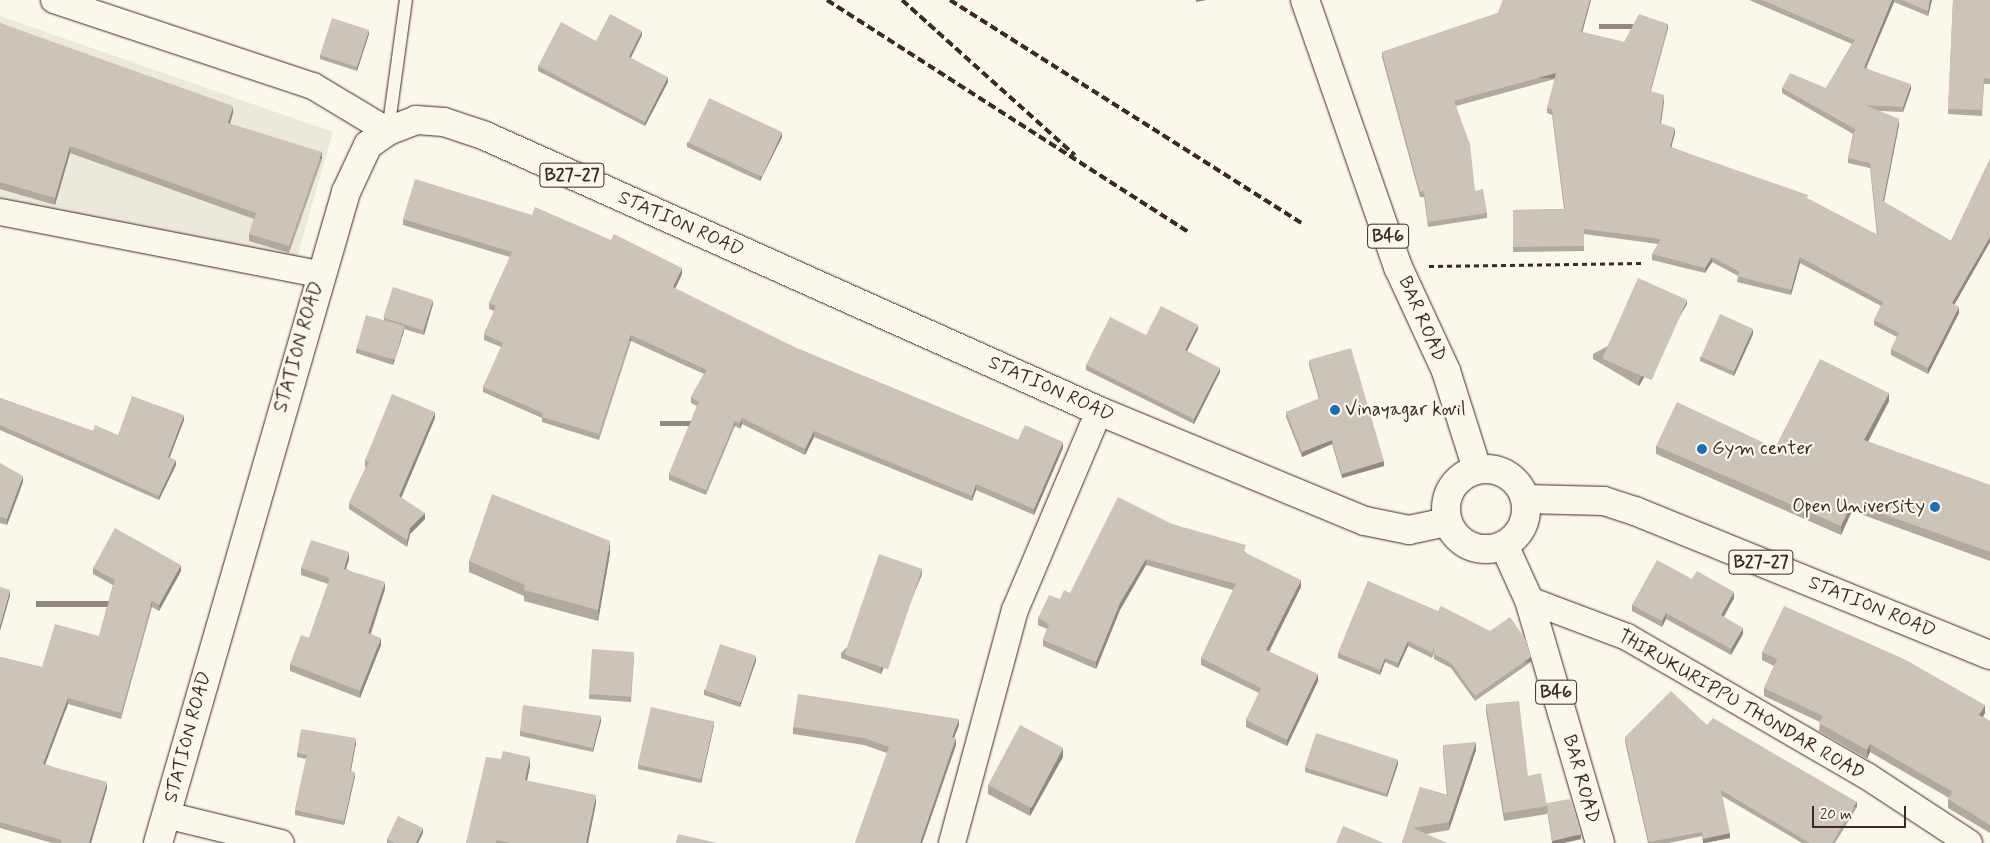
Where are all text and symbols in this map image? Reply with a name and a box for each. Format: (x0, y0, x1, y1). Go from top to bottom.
road number: B27-27 (538, 160, 606, 190)
street label: STATION ROAD (615, 186, 747, 262)
road number: B46 (1367, 220, 1409, 252)
street label: BAR ROAD (1394, 274, 1450, 364)
street label: STATION ROAD (270, 279, 328, 415)
street label: STATION ROAD (985, 351, 1117, 427)
place label: Vinayagar kovil (1345, 399, 1466, 421)
marker: Vinayagar kovil (1329, 404, 1341, 416)
place label: Gym center (1712, 438, 1813, 460)
marker: Gym center (1696, 443, 1708, 455)
place label: Open University (1799, 496, 1925, 518)
marker: Open University (1929, 501, 1941, 513)
road number: B27-27 (1727, 546, 1795, 578)
street label: STATION ROAD (1806, 571, 1938, 643)
street label: THIRUKURIPPU THONDAR ROAD (1616, 626, 1866, 784)
street label: STATION ROAD (160, 669, 216, 805)
road number: B46 (1535, 676, 1577, 708)
street label: BAR ROAD (1558, 733, 1604, 825)
scale bar (1815, 796, 1909, 828)
text: 20 m (1820, 805, 1852, 825)

